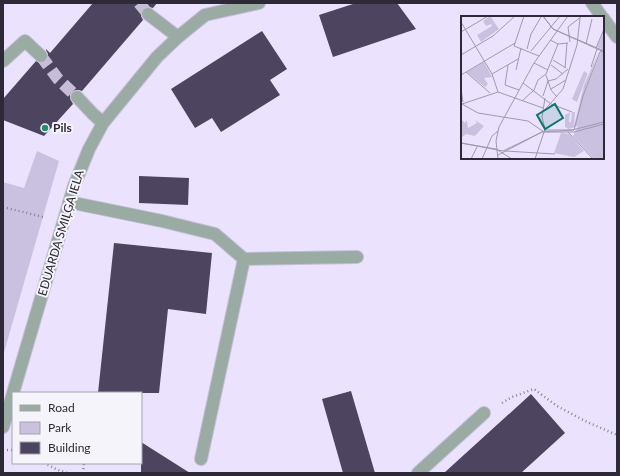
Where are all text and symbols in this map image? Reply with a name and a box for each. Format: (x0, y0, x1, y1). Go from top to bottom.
inset map (461, 16, 604, 159)
place label: Pils (53, 120, 72, 135)
marker: Pils (40, 123, 50, 133)
street label: EDUARDA SMIĻĢA IELA (34, 167, 87, 298)
legend (12, 392, 142, 464)
text: Road (48, 400, 75, 415)
text: Park (48, 420, 72, 435)
text: Building (48, 440, 91, 455)

